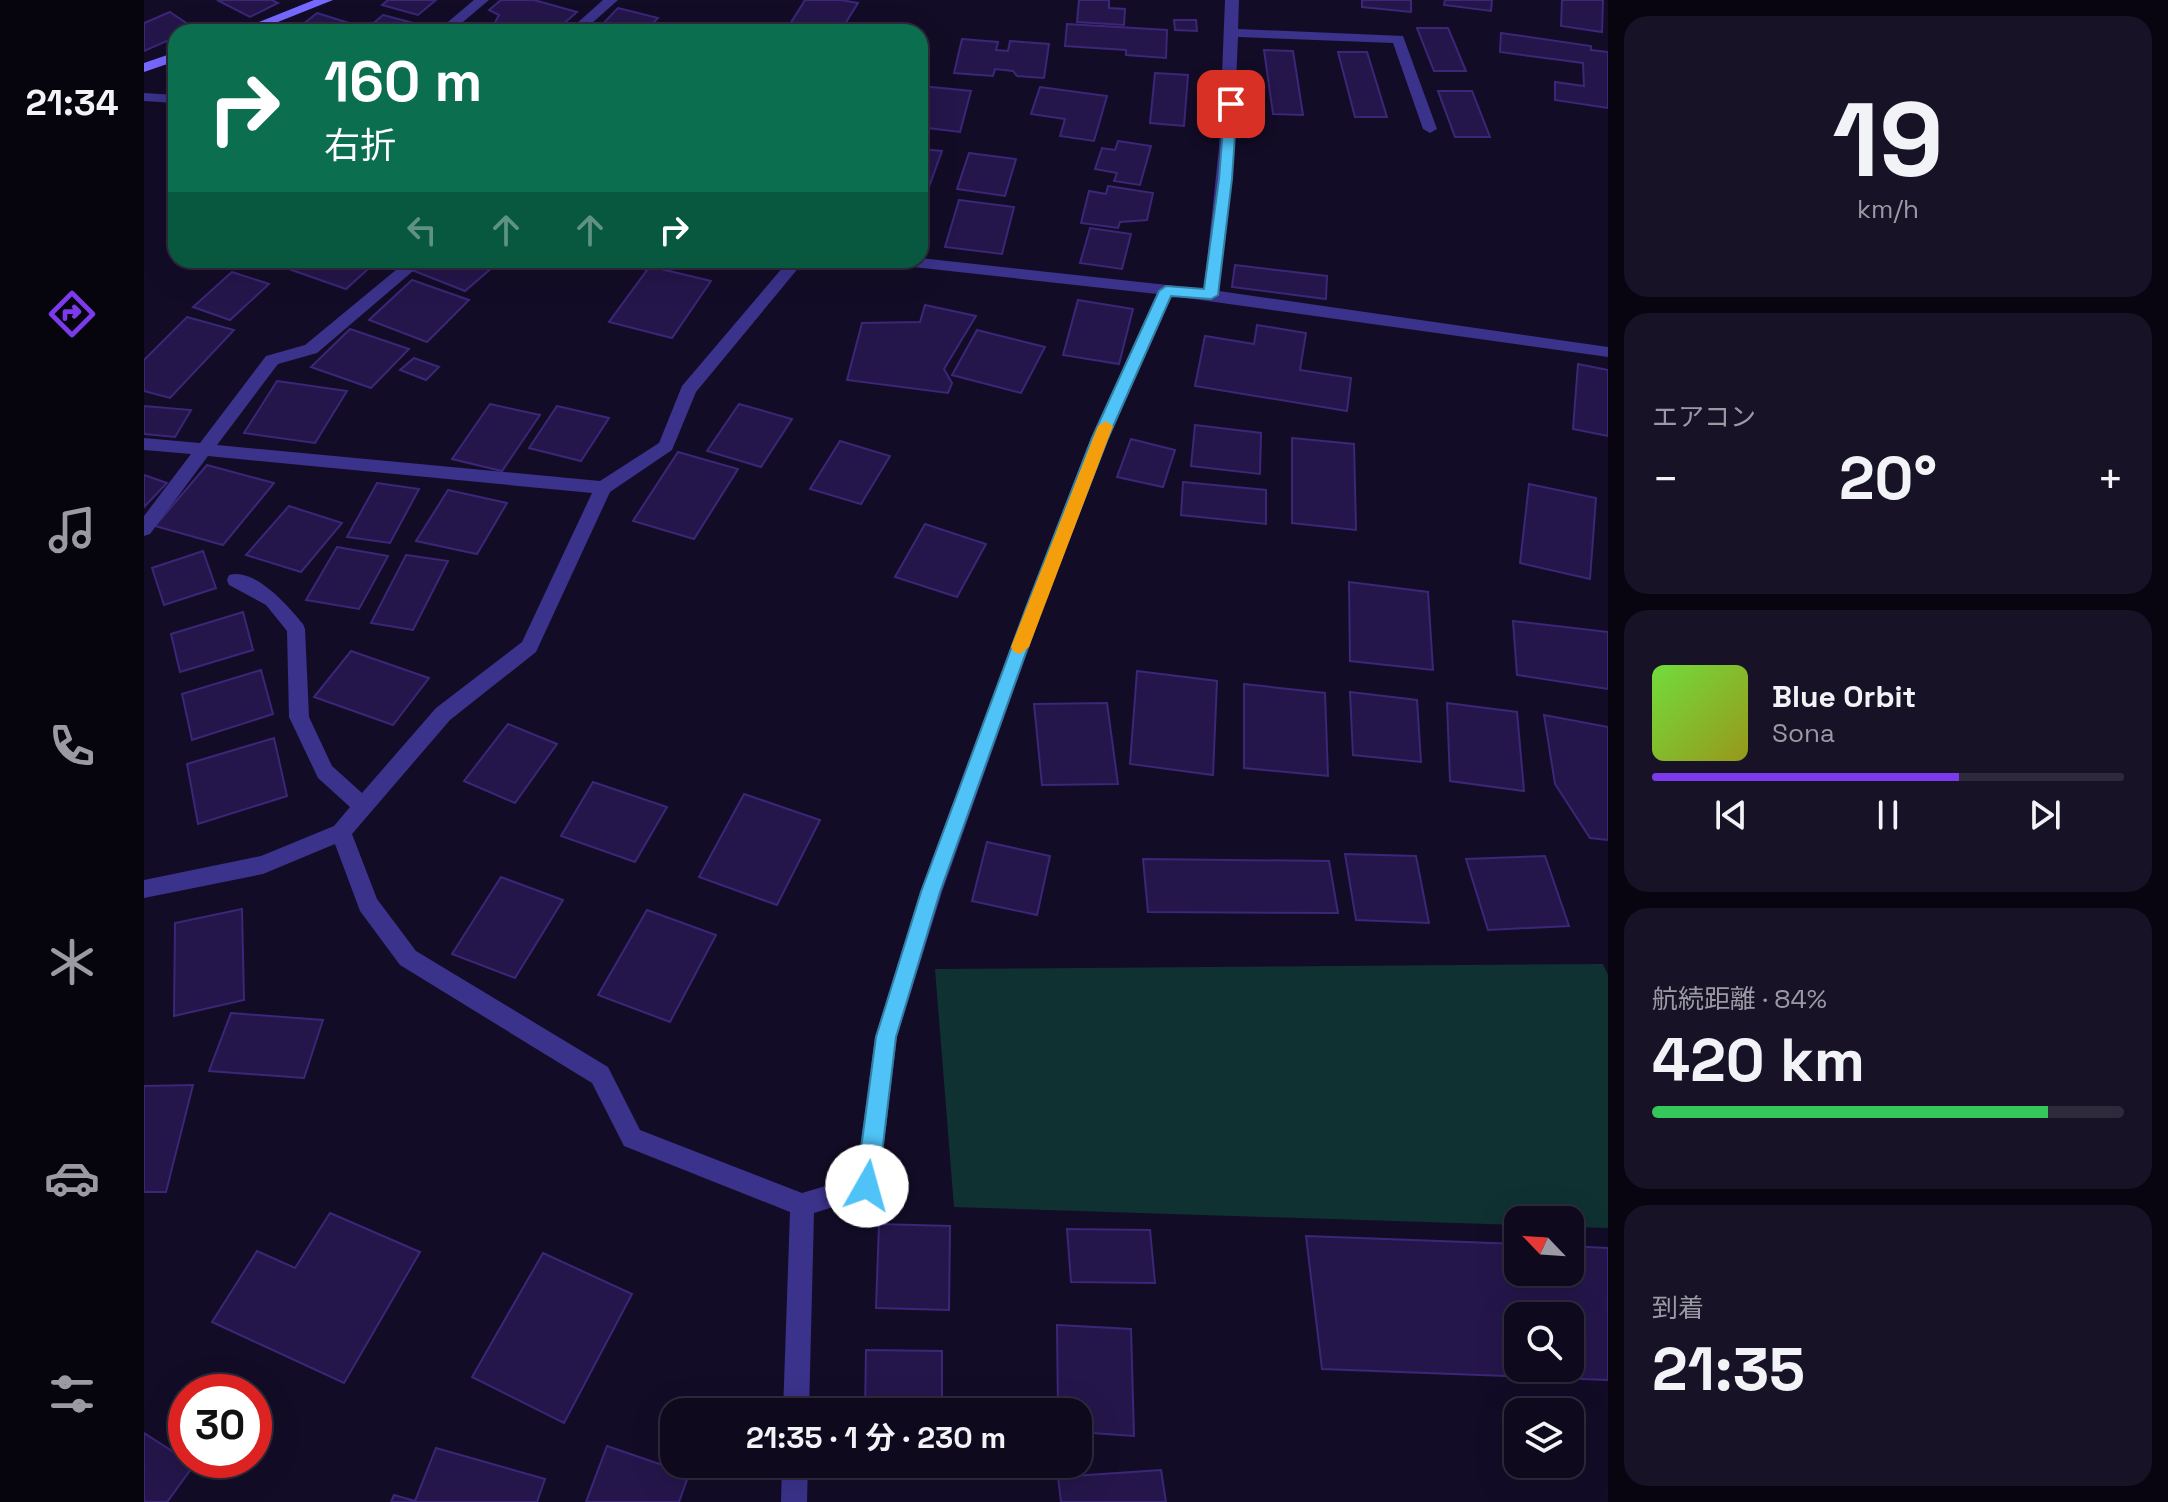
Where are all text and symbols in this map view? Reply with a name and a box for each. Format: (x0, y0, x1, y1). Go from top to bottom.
text: 160 m (324, 46, 482, 117)
icon: right (192, 56, 296, 160)
pin (1197, 70, 1265, 138)
text: 19 (1832, 74, 1944, 206)
text: 21:34 (25, 80, 119, 126)
icon: arrive (1209, 82, 1253, 126)
text: 右折 (324, 123, 396, 169)
text: km/h (1857, 192, 1919, 226)
icon: left (400, 208, 444, 252)
icon: ahead (484, 208, 528, 252)
icon: ahead (568, 208, 612, 252)
icon: right (652, 208, 696, 252)
icon: directions (44, 286, 100, 342)
text: エアコン (1652, 400, 1756, 434)
text: 20° (1839, 440, 1937, 517)
text: − (1652, 451, 1679, 507)
text: + (2097, 451, 2124, 507)
icon: music (44, 502, 100, 558)
text: Blue Orbit (1772, 677, 1916, 716)
text: Sona (1772, 716, 1835, 750)
icon: phone (44, 718, 100, 774)
icon: previous (1709, 793, 1753, 837)
icon: pause (1866, 793, 1910, 837)
icon: next (2023, 793, 2067, 837)
icon: climate (44, 934, 100, 990)
text: 航続距離 · 84% (1652, 982, 1827, 1016)
text: 420 km (1652, 1022, 1865, 1099)
position arrow (825, 1144, 909, 1228)
icon: car (44, 1150, 100, 1206)
north arrow (1504, 1206, 1584, 1286)
map controls (1504, 1206, 1584, 1478)
text: 到着 (1652, 1291, 1704, 1325)
button: search (1504, 1302, 1584, 1382)
text: 21:35 (1652, 1331, 1805, 1408)
icon: filters (44, 1366, 100, 1422)
speed limit sign: 30 (168, 1374, 272, 1478)
button: layers (1504, 1398, 1584, 1478)
text: 21:35 · 1 分 · 230 m (746, 1418, 1006, 1457)

